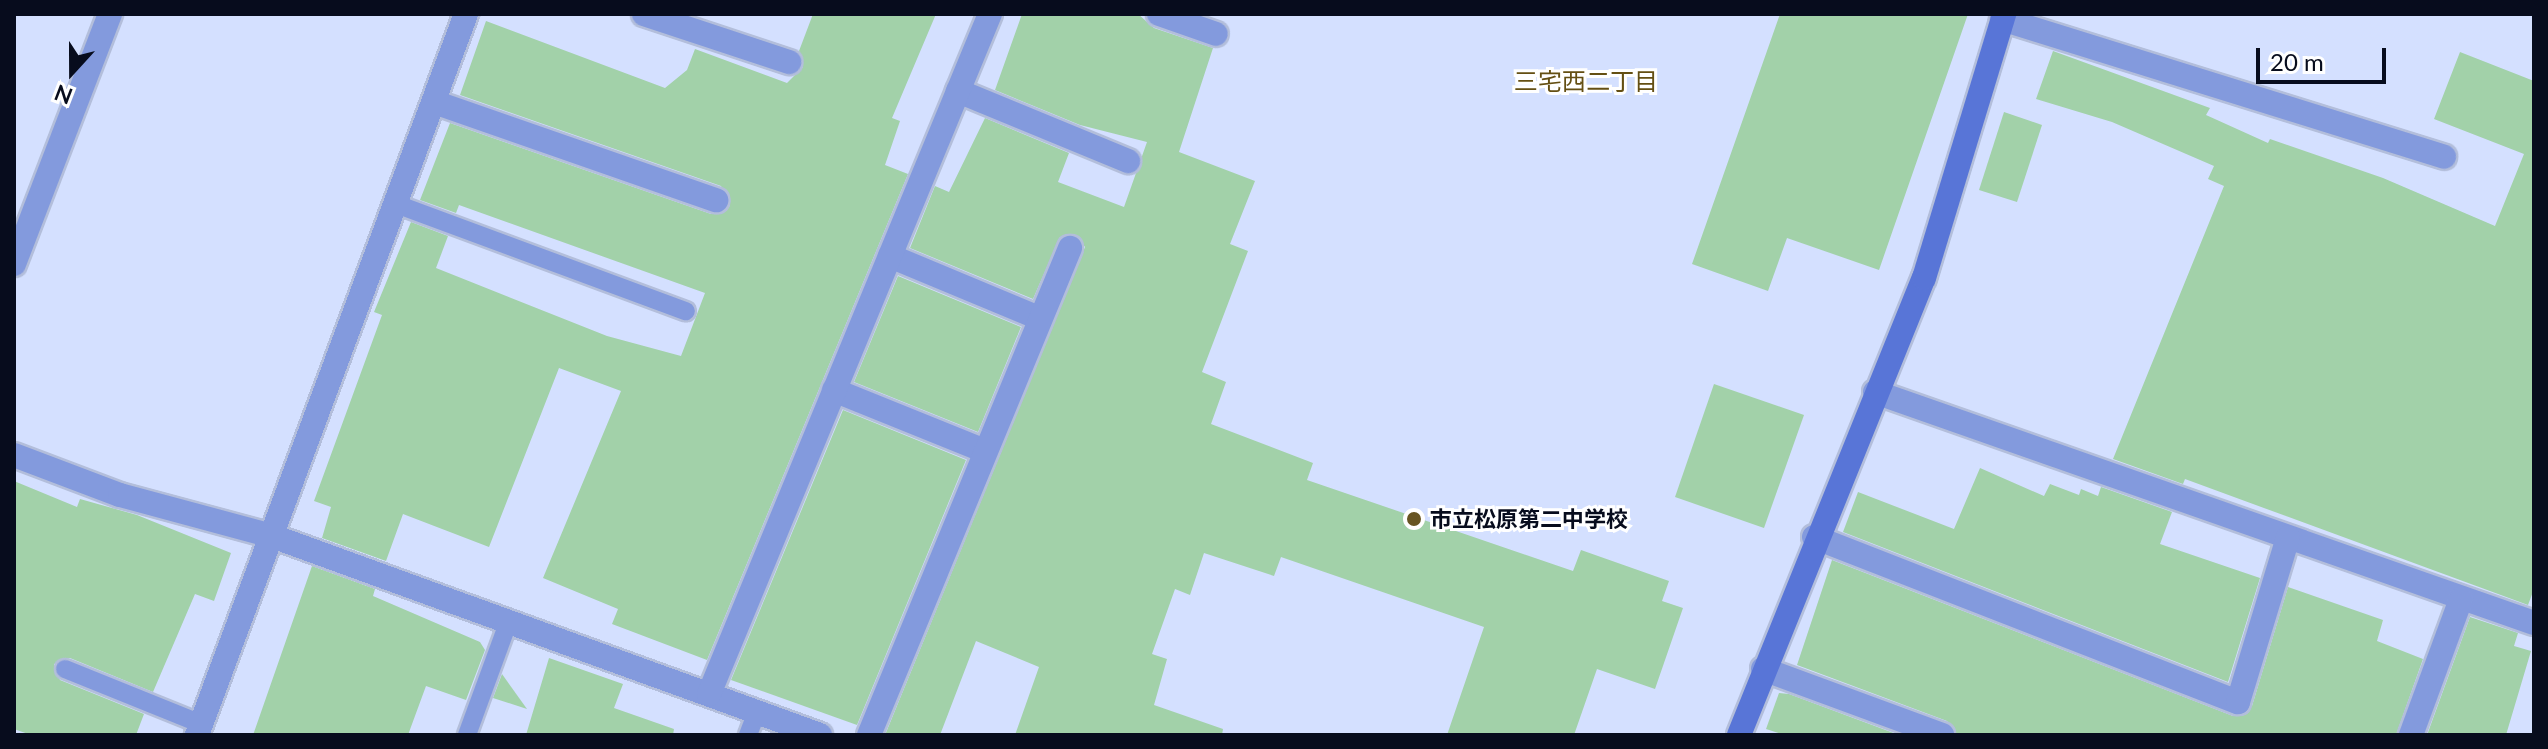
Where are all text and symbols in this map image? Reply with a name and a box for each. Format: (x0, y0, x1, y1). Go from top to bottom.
north arrow (32, 32, 112, 112)
scale bar (2260, 32, 2390, 82)
text: 20 m (2270, 47, 2324, 76)
district label: 三宅西二丁目 (1514, 67, 1658, 95)
text: N (50, 79, 76, 111)
place label: 市立松原第二中学校 (1430, 506, 1628, 532)
marker: 市立松原第二中学校 (1405, 510, 1423, 528)

